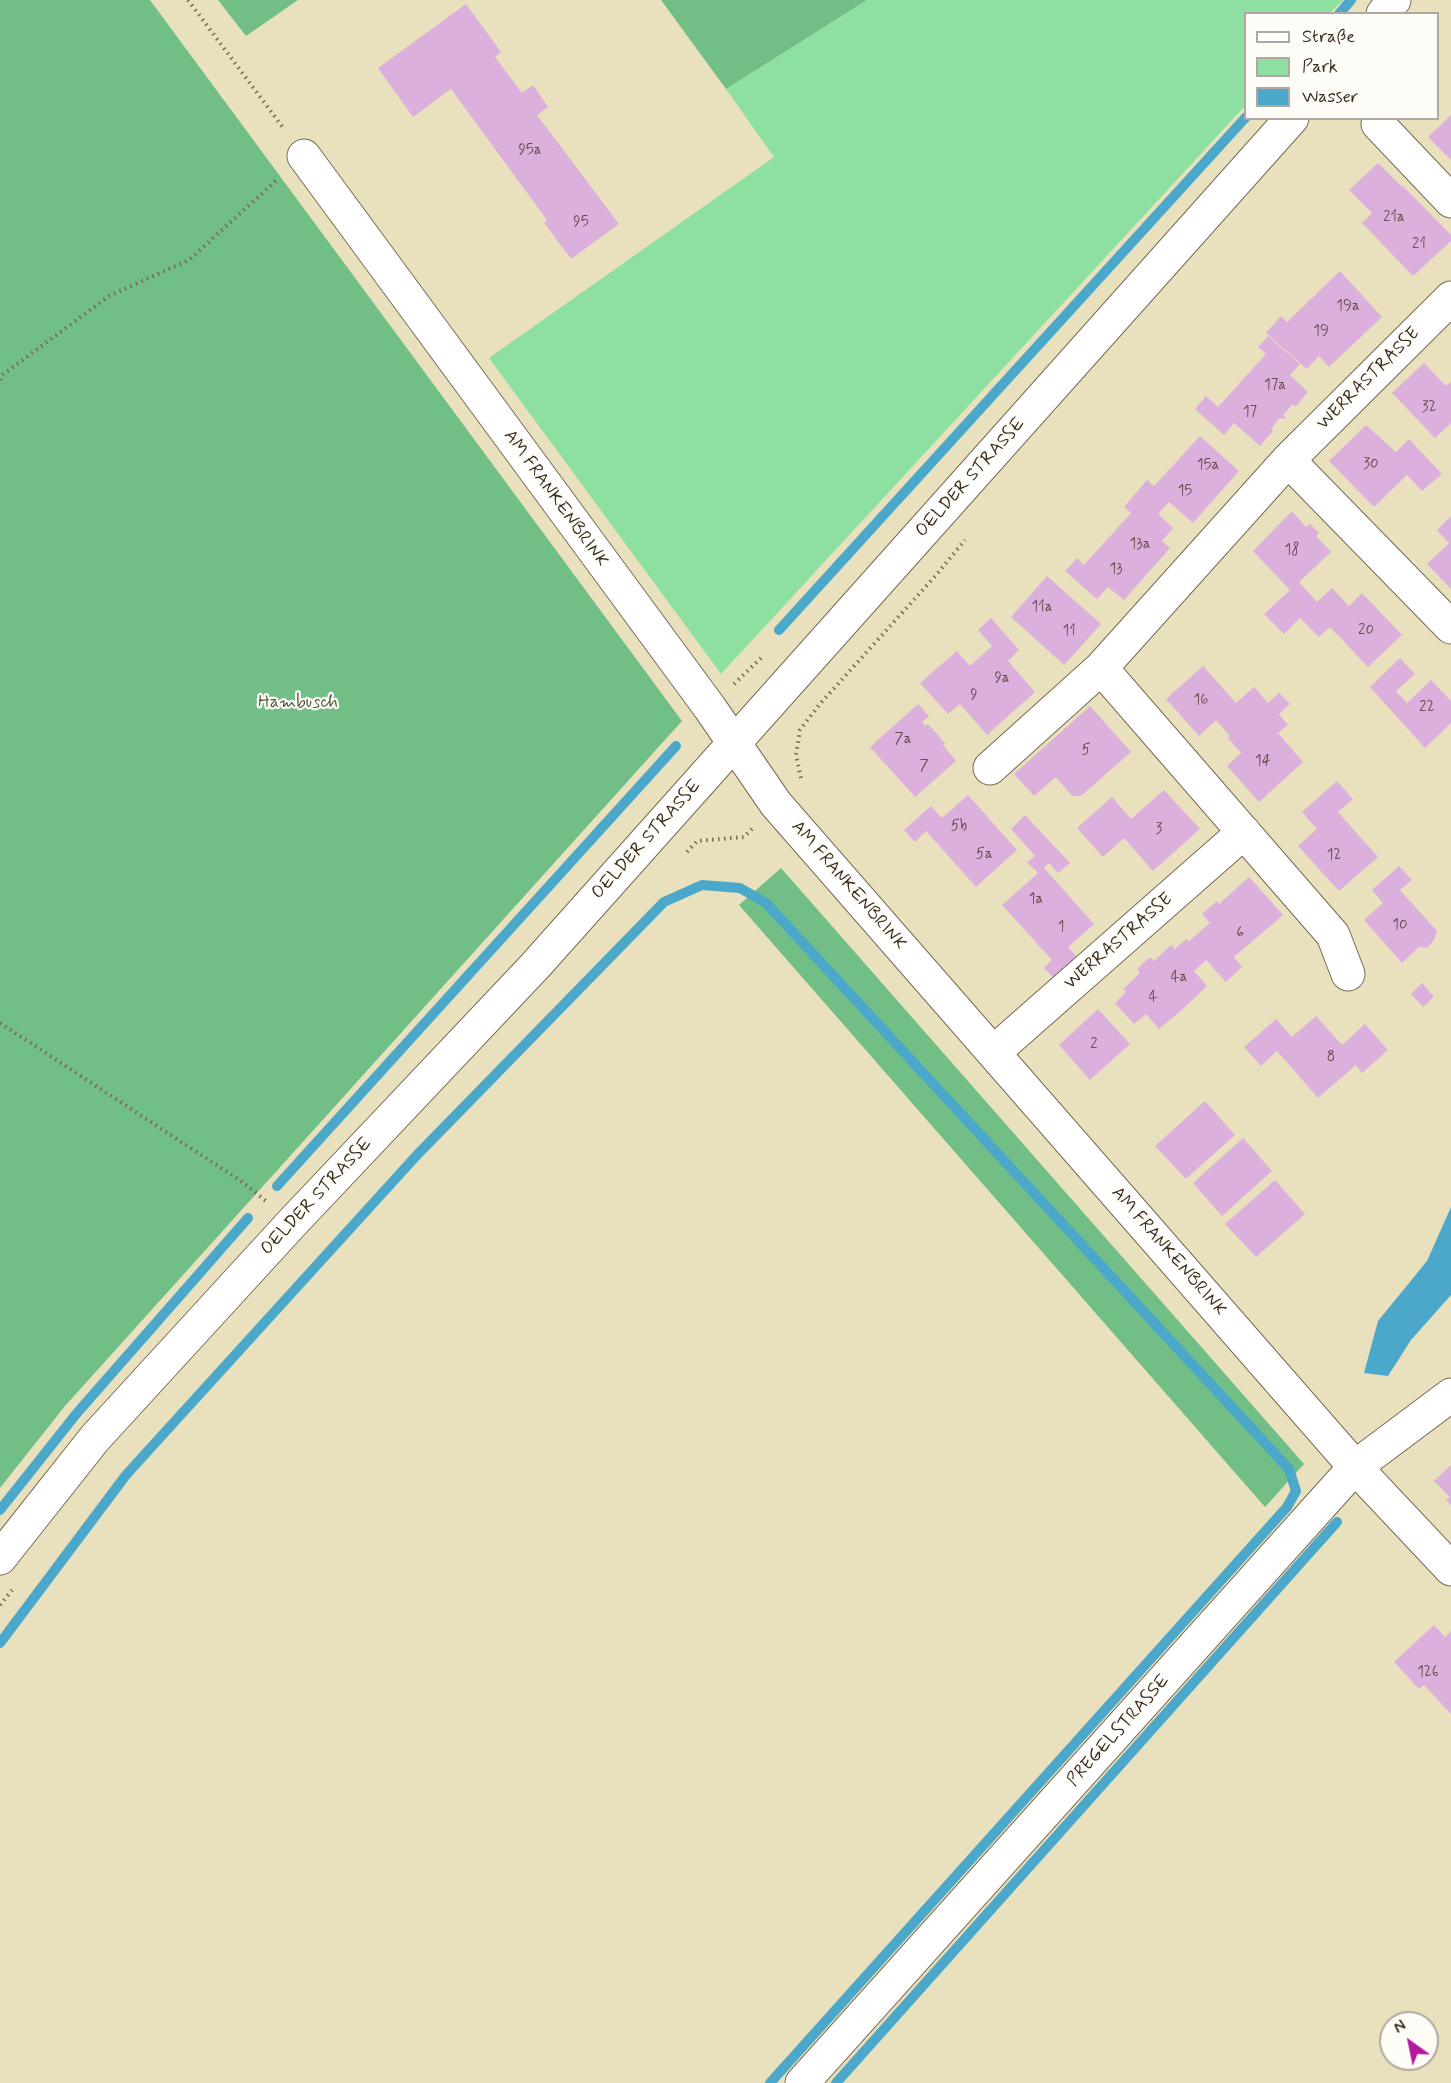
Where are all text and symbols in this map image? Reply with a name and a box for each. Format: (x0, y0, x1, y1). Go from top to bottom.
legend (1244, 12, 1439, 120)
text: Straße (1302, 25, 1355, 49)
text: Park (1302, 55, 1338, 79)
text: Wasser (1302, 85, 1358, 109)
house number: 95a (518, 142, 542, 160)
house number: 21a (1383, 209, 1405, 227)
house number: 95 (573, 214, 589, 232)
house number: 21 (1412, 236, 1426, 254)
house number: 19a (1336, 298, 1360, 316)
house number: 19 (1313, 323, 1329, 341)
street label: WERRASTRASSE (1313, 323, 1425, 435)
house number: 17a (1264, 377, 1286, 395)
house number: 32 (1422, 399, 1436, 417)
house number: 17 (1243, 404, 1257, 422)
street label: OELDER STRASSE (912, 414, 1030, 542)
street label: AM FRANKENBRINK (498, 426, 612, 572)
house number: 30 (1363, 456, 1379, 474)
house number: 15a (1197, 457, 1219, 475)
house number: 15 (1178, 483, 1192, 501)
house number: 13a (1130, 536, 1150, 554)
house number: 18 (1285, 542, 1299, 560)
house number: 13 (1109, 561, 1123, 579)
house number: 11a (1032, 599, 1052, 617)
house number: 20 (1358, 622, 1374, 640)
house number: 11 (1062, 623, 1076, 641)
house number: 9a (994, 670, 1010, 688)
house number: 9 (970, 687, 978, 705)
park label: Hambusch (258, 692, 338, 714)
house number: 16 (1194, 692, 1208, 710)
house number: 22 (1419, 699, 1435, 717)
house number: 7a (895, 731, 911, 749)
house number: 5 (1082, 742, 1090, 760)
house number: 14 (1255, 753, 1271, 771)
house number: 7 (919, 758, 929, 776)
street label: OELDER STRASSE (588, 776, 706, 904)
street label: AM FRANKENBRINK (786, 817, 910, 955)
house number: 5b (951, 818, 967, 836)
house number: 3 (1156, 821, 1162, 839)
house number: 5a (976, 846, 992, 864)
house number: 12 (1327, 847, 1341, 865)
street label: WERRASTRASSE (1060, 889, 1178, 995)
house number: 1a (1029, 891, 1043, 909)
house number: 10 (1392, 917, 1408, 935)
house number: 1 (1058, 919, 1064, 937)
house number: 6 (1236, 925, 1244, 943)
house number: 4a (1171, 969, 1187, 987)
house number: 4 (1149, 989, 1157, 1007)
house number: 2 (1090, 1036, 1098, 1054)
house number: 8 (1327, 1049, 1335, 1067)
street label: OELDER STRASSE (257, 1134, 377, 1260)
street label: AM FRANKENBRINK (1106, 1183, 1230, 1321)
house number: 126 (1417, 1664, 1439, 1682)
street label: PREGELSTRASSE (1063, 1671, 1175, 1791)
north arrow (1379, 2011, 1439, 2071)
text: N (1390, 2015, 1410, 2039)

